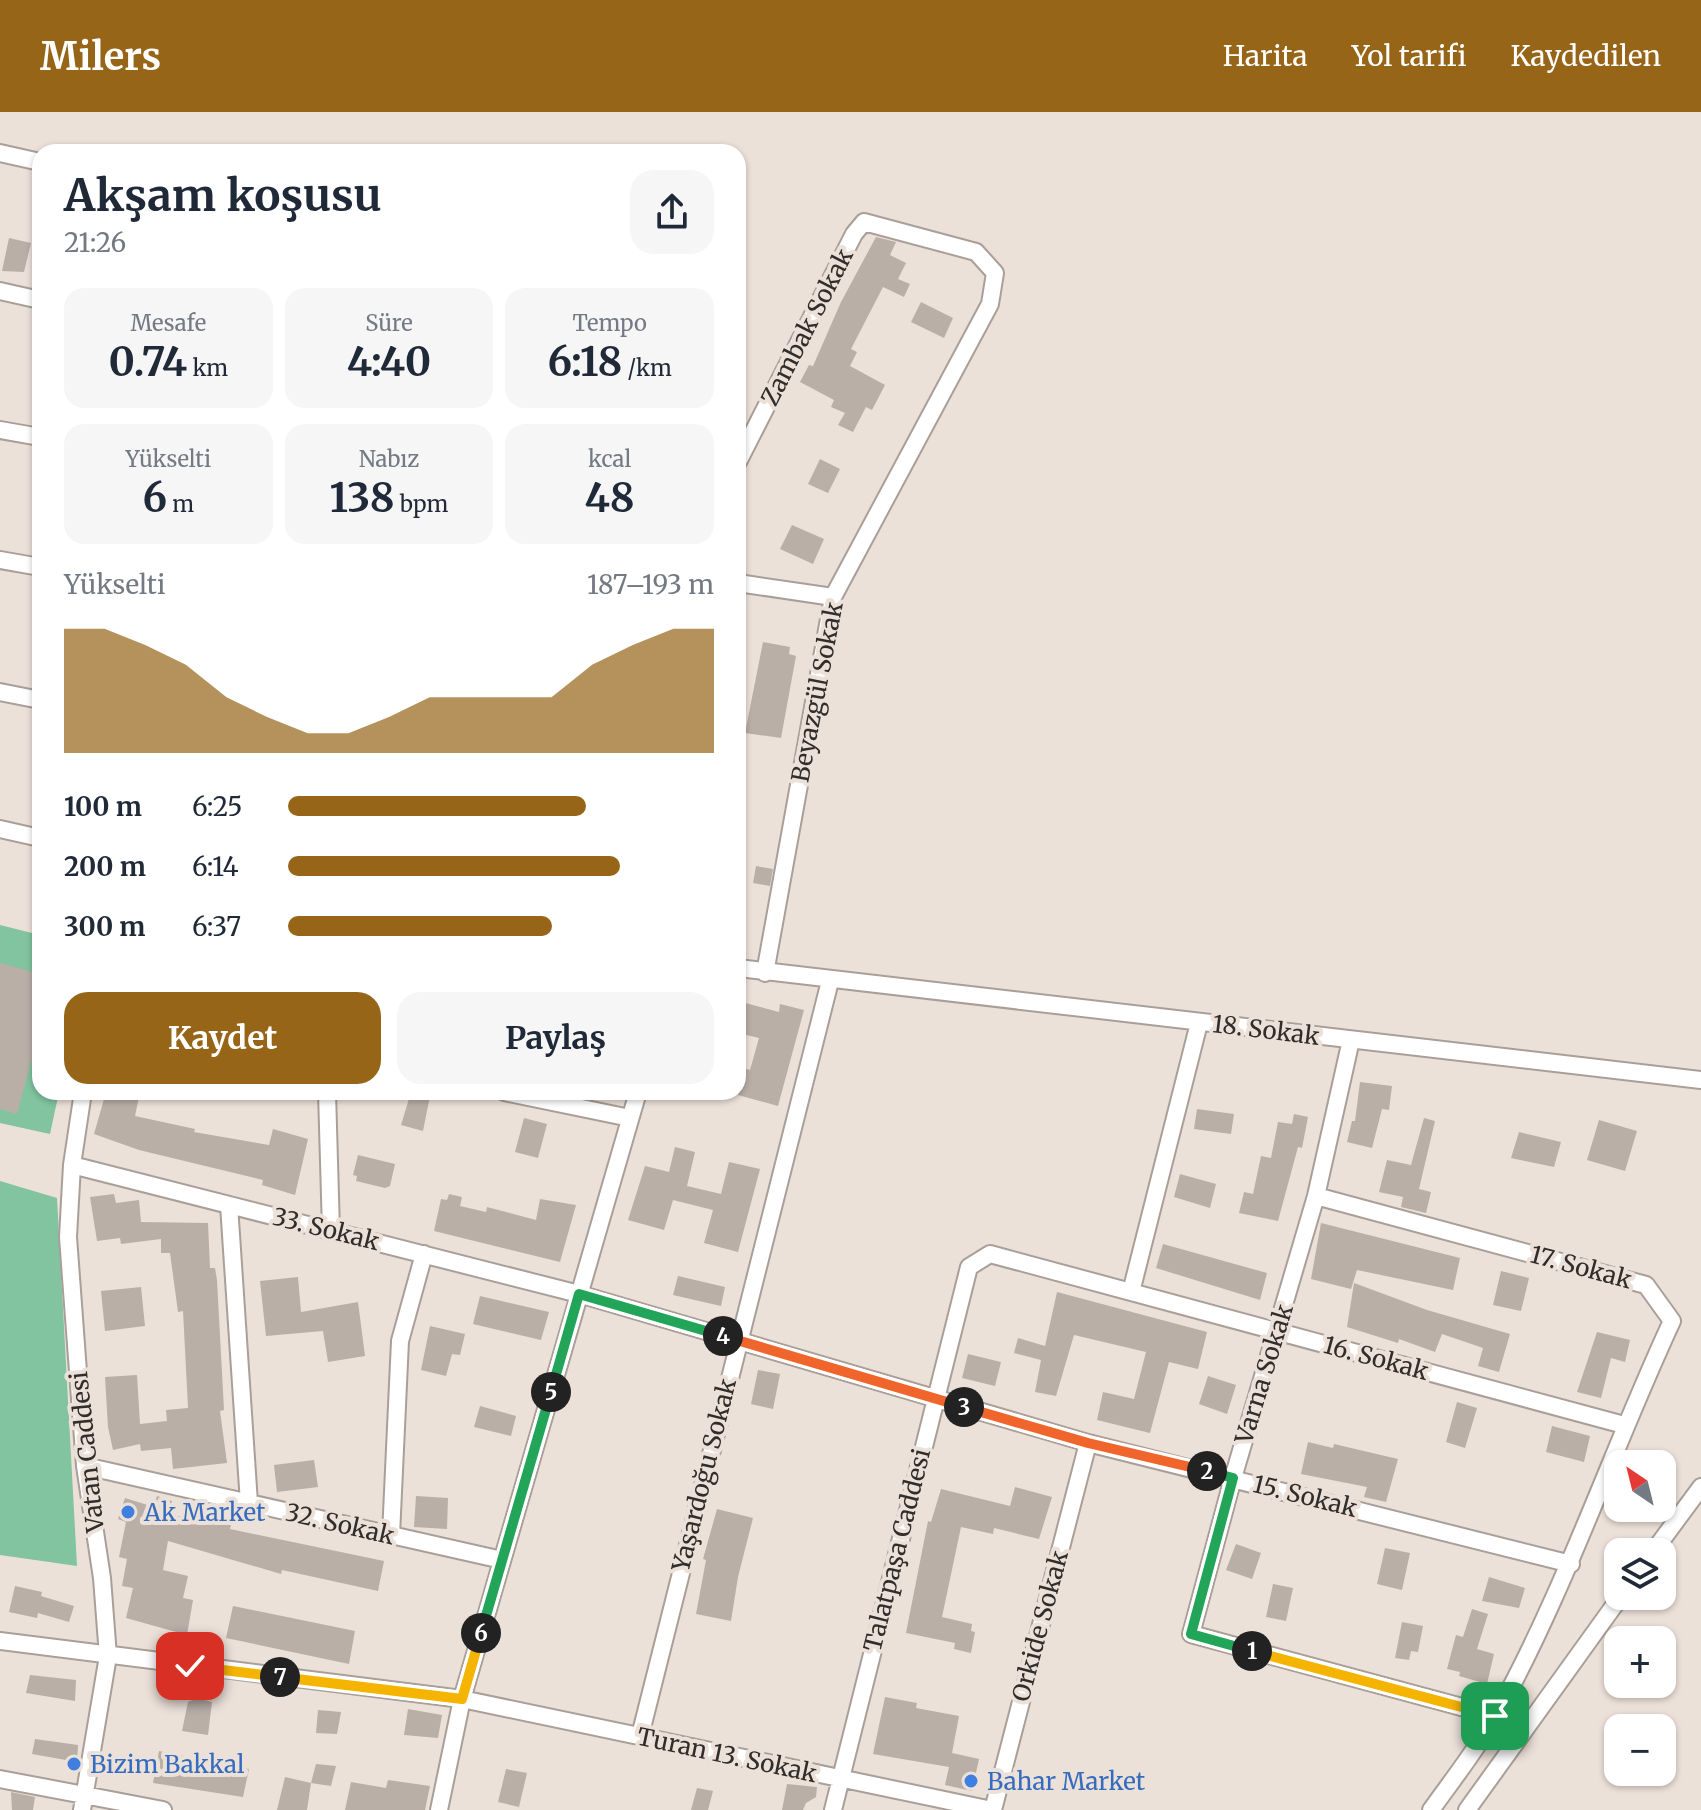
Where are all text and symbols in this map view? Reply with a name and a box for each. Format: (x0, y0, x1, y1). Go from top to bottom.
text: Milers (40, 33, 161, 80)
text: Harita (1223, 38, 1308, 74)
text: Yol tarifi (1352, 38, 1467, 74)
text: Kaydedilen (1511, 38, 1661, 74)
text: Akşam koşusu (64, 168, 382, 223)
button: share (630, 170, 714, 254)
text: 21:26 (64, 226, 126, 259)
street label: Zambak Sokak (754, 243, 860, 411)
text: Mesafe (130, 309, 206, 337)
text: Süre (365, 309, 413, 337)
text: Tempo (572, 309, 647, 337)
text: 0.74 (108, 337, 187, 387)
text: 4:40 (347, 337, 431, 387)
text: 6:18 (548, 337, 622, 387)
text: km (187, 354, 228, 382)
text: /km (622, 354, 672, 382)
text: Yükselti (125, 445, 211, 473)
text: Nabız (359, 445, 419, 473)
text: kcal (588, 445, 631, 473)
text: 6 (142, 473, 167, 523)
text: 138 (330, 473, 395, 523)
text: 48 (585, 473, 635, 523)
text: m (167, 490, 194, 518)
text: bpm (395, 490, 448, 518)
text: Yükselti (64, 568, 165, 601)
text: 187–193 m (587, 568, 714, 601)
street label: Beyazgül Sokak (784, 598, 850, 785)
text: 100 m (64, 790, 142, 823)
text: 6:25 (192, 790, 243, 823)
text: 200 m (64, 850, 146, 883)
text: 6:14 (192, 850, 239, 883)
text: 300 m (64, 910, 145, 943)
text: 6:37 (192, 910, 241, 943)
button: Kaydet (64, 992, 381, 1084)
button: Paylaş (397, 992, 714, 1084)
street label: 18. Sokak (1211, 1008, 1322, 1052)
street label: 33. Sokak (269, 1201, 383, 1257)
street label: 17. Sokak (1527, 1239, 1636, 1296)
street label: Varna Sokak (1228, 1300, 1300, 1449)
pin: 4 (703, 1316, 743, 1356)
text: 4 (716, 1322, 730, 1350)
street label: 16. Sokak (1320, 1329, 1433, 1387)
street label: Vatan Caddesi (63, 1370, 111, 1535)
pin: 5 (531, 1372, 571, 1412)
street label: Yaşardoğu Sokak (665, 1375, 743, 1576)
text: 5 (545, 1378, 557, 1406)
pin: 3 (944, 1387, 984, 1427)
text: 3 (958, 1393, 970, 1421)
street label: Talatpaşa Caddesi (857, 1445, 937, 1655)
north arrow (1604, 1450, 1676, 1522)
map controls (1604, 1450, 1676, 1786)
pin: 2 (1187, 1451, 1227, 1491)
text: 2 (1201, 1457, 1213, 1485)
street label: 15. Sokak (1250, 1468, 1361, 1524)
street label: 32. Sokak (283, 1496, 398, 1552)
place label: Ak Market (143, 1497, 266, 1528)
marker: Ak Market (119, 1503, 137, 1521)
button: layers (1604, 1538, 1676, 1610)
street label: Orkide Sokak (1005, 1546, 1075, 1705)
pin: 6 (461, 1613, 501, 1653)
text: 6 (474, 1619, 488, 1647)
button: + (1604, 1626, 1676, 1698)
pin: 1 (1232, 1631, 1272, 1671)
pin (156, 1632, 224, 1700)
text: 1 (1247, 1637, 1257, 1665)
icon: check (168, 1644, 212, 1688)
pin: 7 (260, 1657, 300, 1697)
text: 7 (273, 1663, 287, 1691)
pin (1461, 1682, 1529, 1750)
icon: arrive (1473, 1694, 1517, 1738)
button: − (1604, 1714, 1676, 1786)
street label: Turan 13. Sokak (634, 1721, 820, 1789)
place label: Bizim Bakkal (90, 1749, 244, 1780)
marker: Bizim Bakkal (65, 1755, 83, 1773)
place label: Bahar Market (987, 1766, 1146, 1797)
marker: Bahar Market (962, 1772, 980, 1790)

